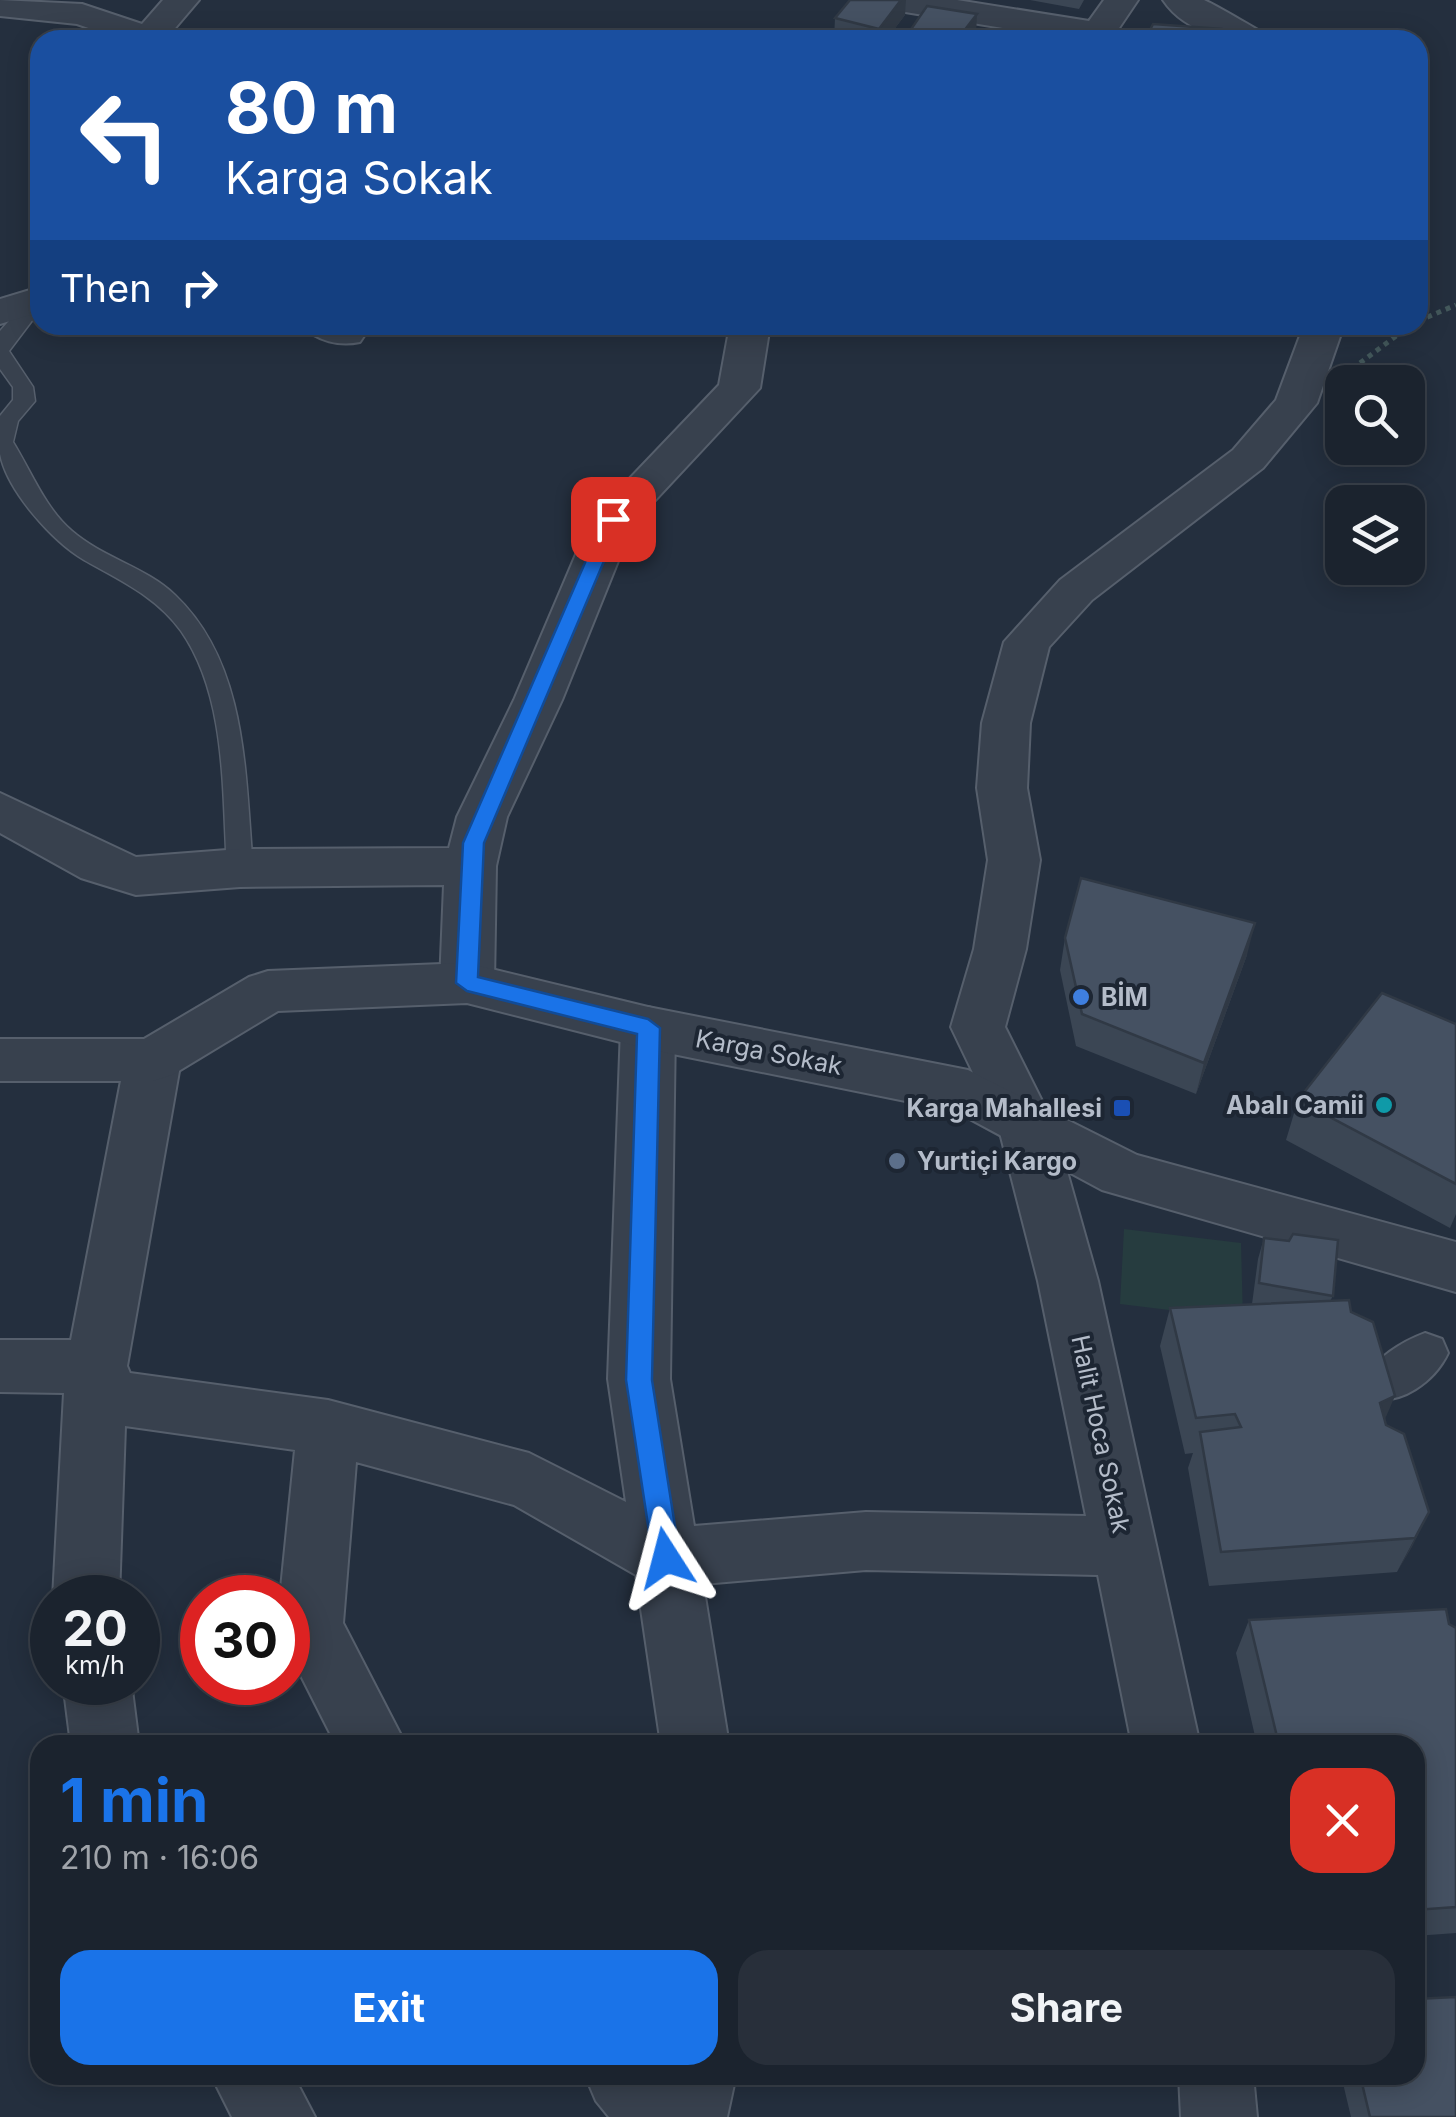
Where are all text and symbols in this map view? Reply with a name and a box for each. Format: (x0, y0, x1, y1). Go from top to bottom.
text: 80 m (225, 65, 398, 150)
icon: left (60, 70, 190, 200)
text: Karga Sokak (225, 150, 493, 205)
icon: right (172, 260, 227, 315)
text: Then (60, 265, 152, 311)
map controls (1325, 365, 1425, 585)
button: search (1325, 365, 1425, 465)
pin (571, 477, 656, 562)
button: layers (1325, 485, 1425, 585)
icon: arrive (586, 492, 641, 547)
place label: BİM (1101, 981, 1148, 1012)
marker: BİM (1070, 986, 1092, 1008)
street label: Karga Sokak (693, 1023, 845, 1081)
place label: Abalı Camii (1226, 1090, 1364, 1120)
place label: Karga Mahallesi (907, 1093, 1102, 1123)
marker: Abalı Camii (1373, 1094, 1395, 1116)
marker: Karga Mahallesi (1111, 1097, 1133, 1119)
place label: Yurtiçi Kargo (917, 1146, 1077, 1176)
marker: Yurtiçi Kargo (886, 1150, 908, 1172)
street label: Halit Hoca Sokak (1065, 1332, 1137, 1536)
position arrow (614, 1506, 718, 1610)
speed limit sign: 30 (180, 1575, 310, 1705)
text: 20 (62, 1598, 128, 1658)
text: km/h (65, 1650, 125, 1680)
text: 1 min (60, 1764, 208, 1836)
button: close (1290, 1768, 1395, 1873)
text: 210 m · 16:06 (60, 1838, 259, 1877)
button: Exit (60, 1950, 718, 2065)
button: Share (738, 1950, 1395, 2065)

